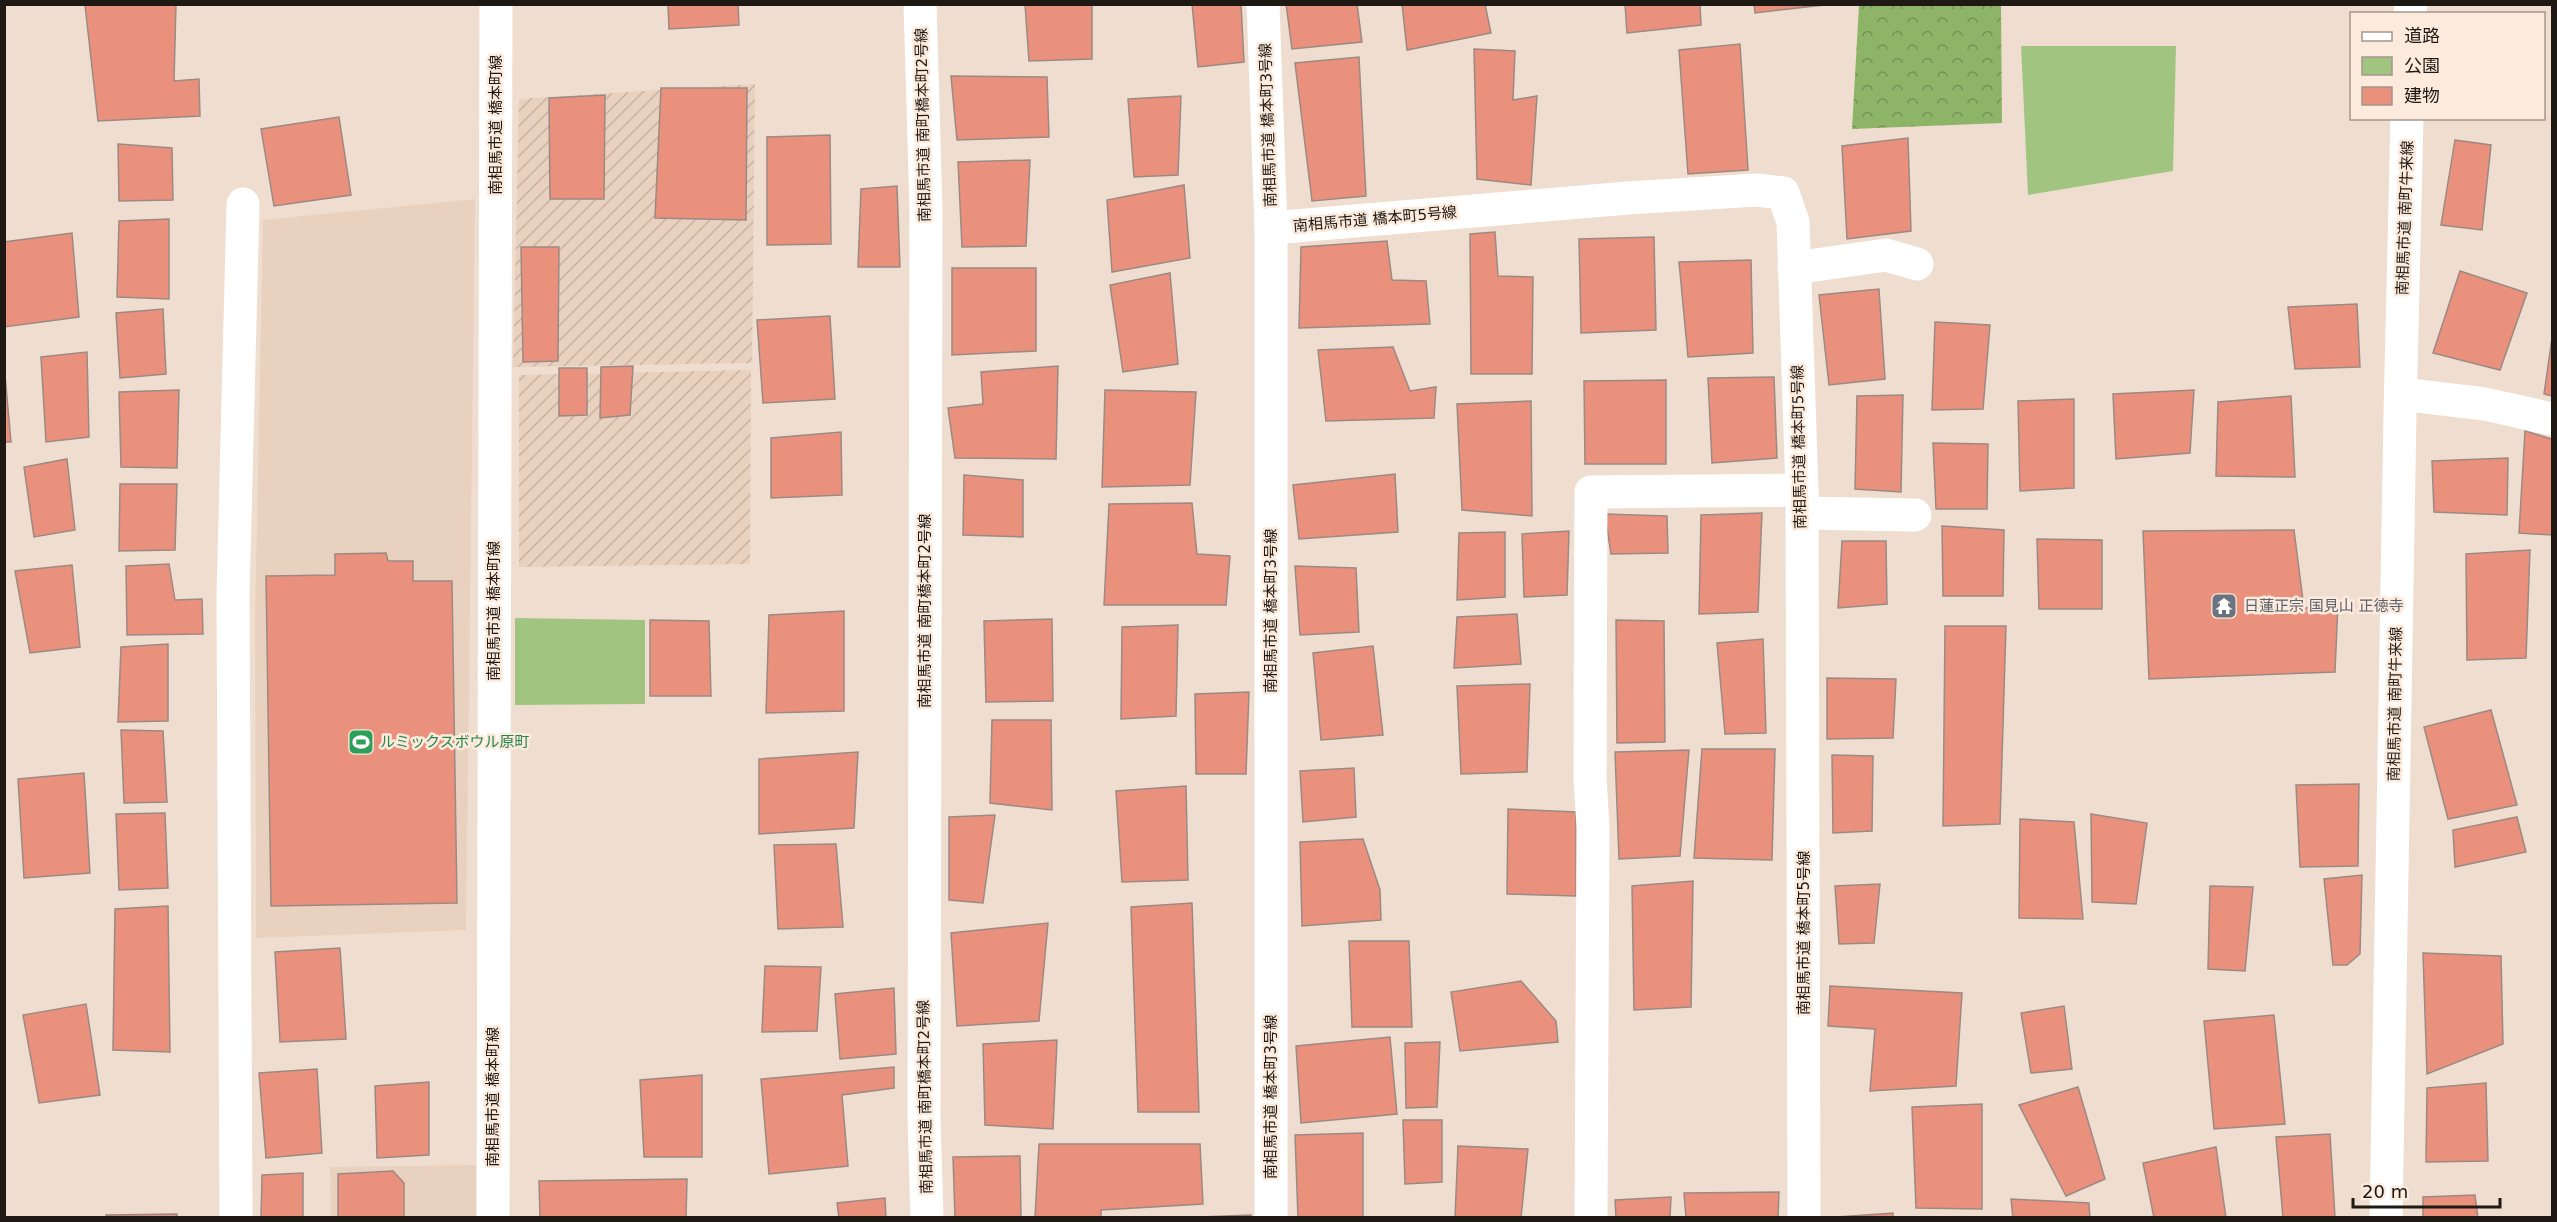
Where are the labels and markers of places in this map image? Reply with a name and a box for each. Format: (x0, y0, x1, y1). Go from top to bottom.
temple icon: 日蓮正宗 国見山 正徳寺 (2209, 591, 2239, 621)
place label: 日蓮正宗 国見山 正徳寺 (2244, 597, 2404, 615)
sports icon: ルミックスボウル原町 (346, 727, 376, 757)
place label: ルミックスボウル原町 (380, 733, 530, 751)

